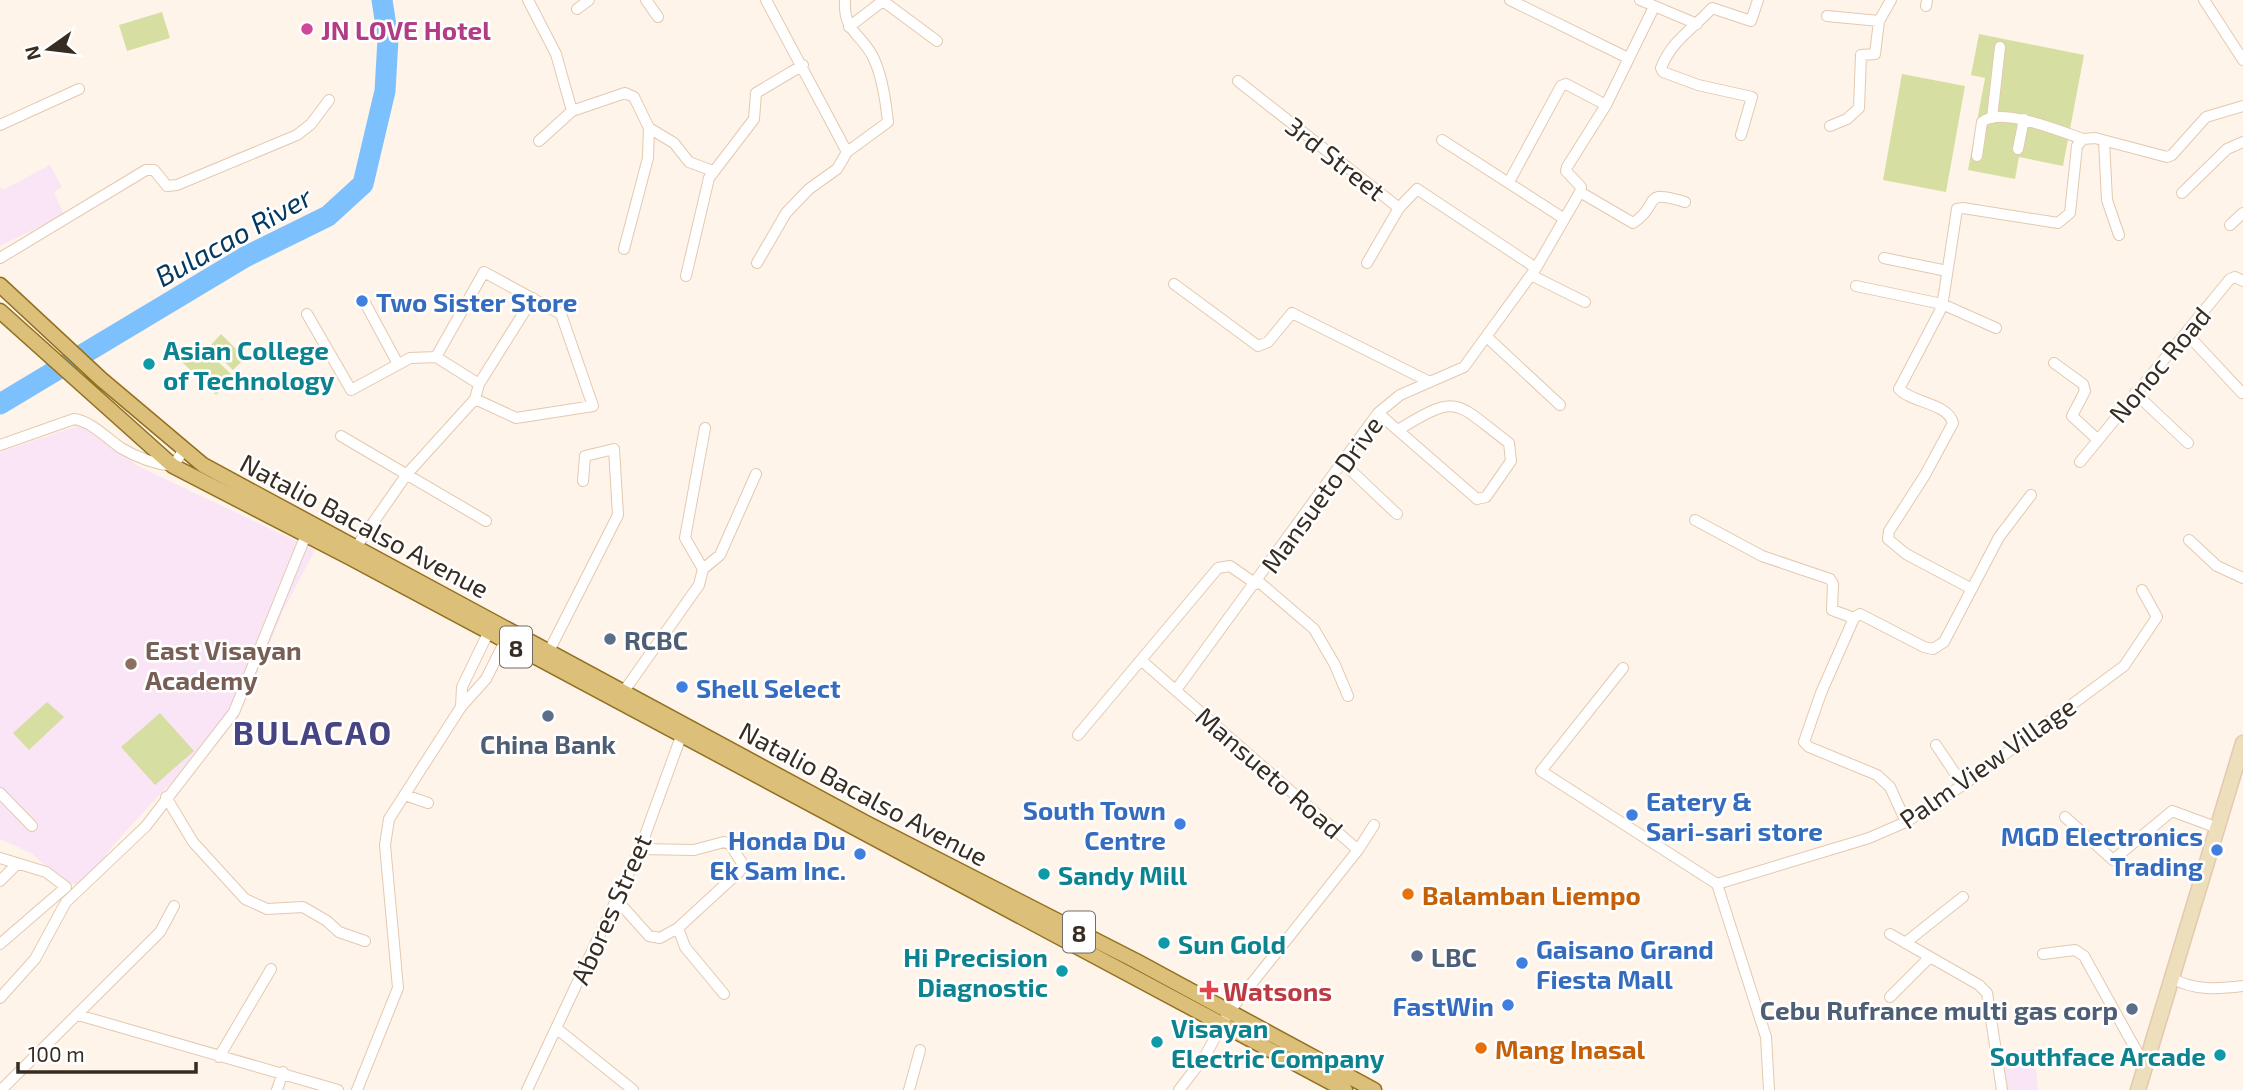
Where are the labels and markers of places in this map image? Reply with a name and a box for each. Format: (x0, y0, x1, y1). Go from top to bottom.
place label: JN LOVE Hotel (321, 14, 491, 45)
marker: JN LOVE Hotel (299, 21, 315, 37)
place label: Two Sister Store (376, 286, 578, 317)
marker: Two Sister Store (354, 293, 370, 309)
place label: Asian College of Technology (163, 334, 335, 396)
marker: Asian College of Technology (141, 356, 157, 372)
place label: RCBC (624, 624, 688, 655)
marker: RCBC (602, 631, 618, 647)
place label: East Visayan Academy (145, 634, 302, 696)
marker: East Visayan Academy (123, 656, 139, 672)
place label: Shell Select (696, 672, 841, 703)
marker: Shell Select (674, 679, 690, 695)
marker: China Bank (540, 708, 556, 724)
place label: China Bank (480, 728, 616, 759)
place label: Eatery & Sari-sari store (1646, 785, 1823, 846)
place label: South Town Centre (1023, 794, 1166, 855)
marker: Eatery & Sari-sari store (1624, 807, 1640, 823)
marker: South Town Centre (1172, 816, 1188, 832)
place label: MGD Electronics Trading (2001, 820, 2203, 881)
place label: Honda Du Ek Sam Inc. (710, 824, 846, 885)
marker: MGD Electronics Trading (2209, 842, 2225, 858)
marker: Honda Du Ek Sam Inc. (852, 846, 868, 862)
place label: Sandy Mill (1058, 859, 1187, 891)
marker: Sandy Mill (1036, 866, 1052, 882)
place label: Balamban Liempo (1422, 879, 1641, 910)
marker: Balamban Liempo (1400, 886, 1416, 902)
place label: Sun Gold (1178, 928, 1286, 959)
place label: Gaisano Grand Fiesta Mall (1536, 933, 1714, 994)
marker: Sun Gold (1156, 935, 1172, 951)
place label: Hi Precision Diagnostic (903, 941, 1048, 1002)
place label: LBC (1431, 941, 1477, 972)
marker: LBC (1409, 948, 1425, 964)
marker: Gaisano Grand Fiesta Mall (1514, 955, 1530, 971)
marker: Hi Precision Diagnostic (1054, 963, 1070, 979)
place label: Watsons (1223, 975, 1332, 1006)
marker: Watsons (1201, 982, 1217, 998)
place label: FastWin (1393, 990, 1494, 1021)
place label: Cebu Rufrance multi gas corp (1760, 994, 2118, 1025)
marker: FastWin (1500, 997, 1516, 1013)
marker: Cebu Rufrance multi gas corp (2124, 1001, 2140, 1017)
place label: Visayan Electric Company (1171, 1012, 1385, 1074)
place label: Mang Inasal (1495, 1033, 1646, 1064)
marker: Visayan Electric Company (1149, 1034, 1165, 1050)
marker: Mang Inasal (1473, 1040, 1489, 1056)
place label: Southface Arcade (1990, 1040, 2206, 1071)
marker: Southface Arcade (2212, 1047, 2228, 1063)

